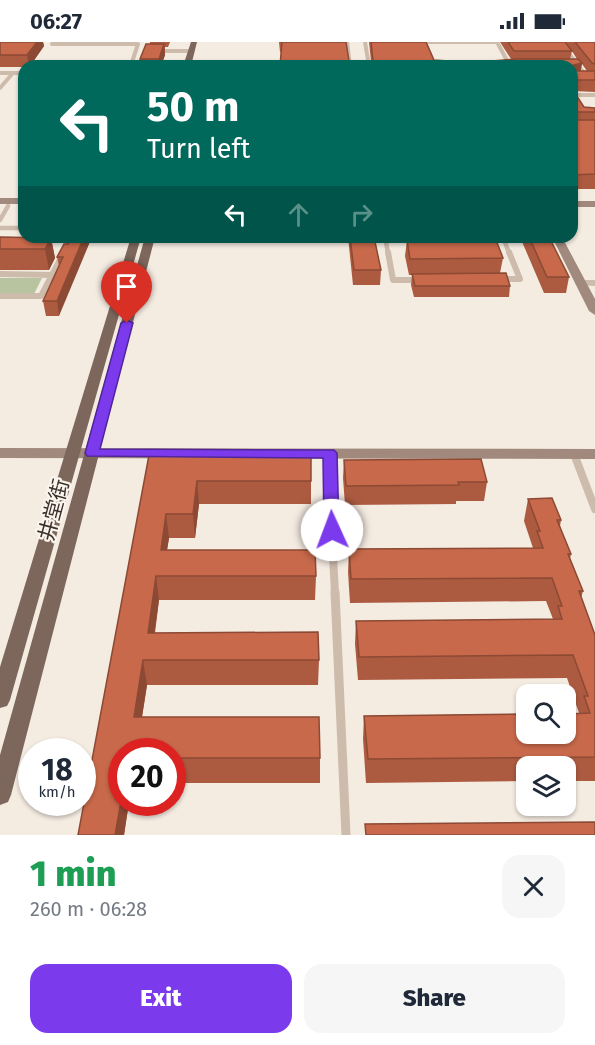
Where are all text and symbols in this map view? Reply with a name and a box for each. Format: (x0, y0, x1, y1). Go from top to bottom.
text: 06:27 (30, 8, 82, 35)
text: 50 m (147, 82, 240, 132)
icon: left (48, 84, 126, 162)
text: Turn left (147, 133, 250, 165)
icon: left (219, 198, 252, 231)
icon: ahead (282, 198, 315, 231)
icon: right (345, 198, 378, 231)
pin (101, 261, 152, 323)
icon: arrive (110, 270, 143, 303)
street label: 井堂街 (33, 476, 75, 544)
position arrow (300, 498, 364, 562)
map controls (516, 684, 576, 816)
button: search (516, 684, 576, 744)
speed limit sign: 20 (108, 738, 186, 816)
text: 18 (41, 752, 73, 788)
button: layers (516, 756, 576, 816)
text: km/h (38, 783, 76, 801)
text: 1 min (30, 852, 116, 896)
button: close (502, 855, 565, 918)
text: 260 m · 06:28 (30, 897, 147, 921)
button: Exit (30, 964, 292, 1033)
button: Share (304, 964, 565, 1033)

